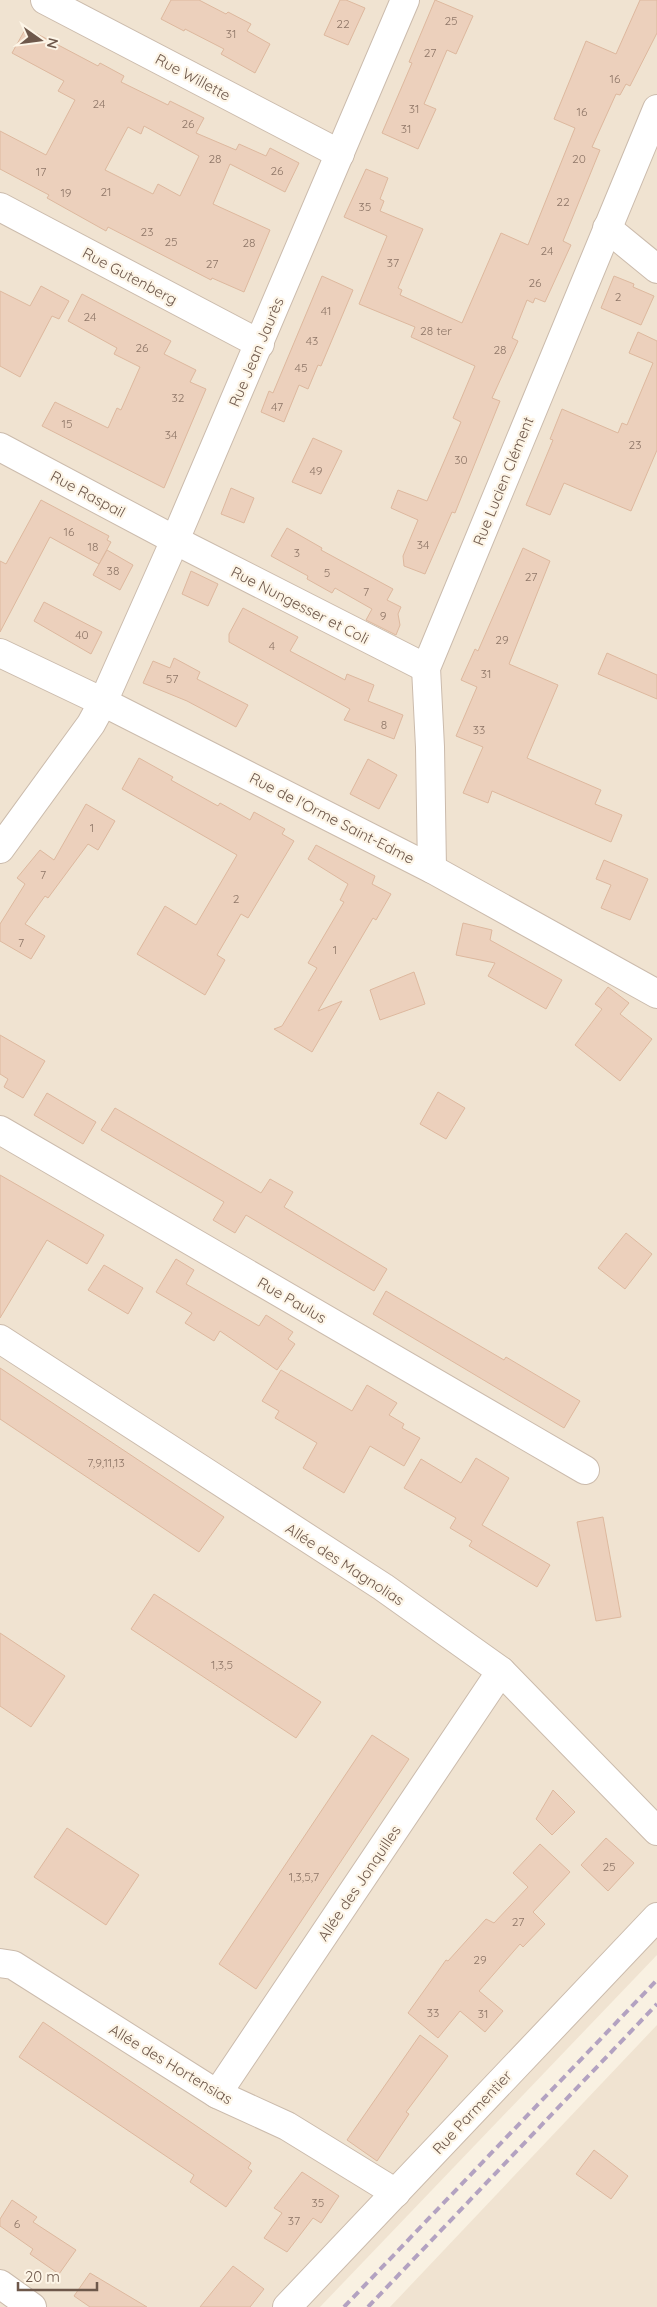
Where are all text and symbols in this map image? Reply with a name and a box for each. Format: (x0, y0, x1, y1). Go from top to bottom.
house number: 25 (444, 13, 458, 28)
north arrow (15, 15, 65, 65)
house number: 22 (336, 16, 350, 31)
house number: 31 (226, 26, 236, 41)
text: N (43, 36, 63, 50)
house number: 27 (424, 45, 436, 60)
street label: Rue Willette (152, 49, 234, 105)
house number: 16 (610, 71, 621, 86)
house number: 24 (93, 96, 105, 111)
house number: 31 (409, 101, 419, 116)
house number: 16 (577, 104, 588, 119)
house number: 26 (181, 116, 195, 131)
house number: 31 (401, 121, 411, 136)
house number: 28 (208, 151, 222, 166)
house number: 20 (572, 151, 586, 166)
house number: 26 (270, 163, 284, 178)
house number: 17 (36, 164, 46, 179)
house number: 21 (100, 184, 112, 199)
house number: 19 (60, 185, 72, 200)
house number: 22 (556, 194, 570, 209)
house number: 35 (359, 199, 371, 214)
house number: 23 (141, 224, 153, 239)
house number: 25 (164, 234, 178, 249)
house number: 28 (242, 235, 256, 250)
street label: Rue Gutenberg (79, 243, 181, 309)
house number: 24 (541, 243, 553, 258)
house number: 37 (387, 255, 399, 270)
house number: 27 (206, 256, 218, 271)
house number: 26 (528, 275, 542, 290)
house number: 2 (615, 289, 622, 304)
street label: Rue Jean Jaurès (224, 294, 288, 410)
house number: 41 (321, 303, 331, 318)
house number: 24 (84, 309, 96, 324)
house number: 28 ter (420, 323, 452, 338)
house number: 43 (306, 333, 318, 348)
house number: 26 (135, 340, 149, 355)
house number: 28 (493, 342, 507, 357)
house number: 45 (295, 360, 307, 375)
house number: 32 (172, 390, 185, 405)
house number: 47 (271, 399, 283, 414)
street label: Rue Lucien Clément (468, 414, 538, 548)
house number: 15 (62, 416, 72, 431)
house number: 34 (165, 427, 177, 442)
house number: 23 (629, 437, 641, 452)
house number: 30 (454, 452, 468, 467)
house number: 49 (310, 463, 323, 478)
street label: Rue Raspail (47, 466, 129, 522)
house number: 16 (64, 524, 75, 539)
house number: 34 (417, 537, 429, 552)
house number: 18 (88, 539, 98, 554)
house number: 3 (294, 545, 300, 560)
street label: Rue Nungesser et Coli (228, 562, 372, 648)
house number: 38 (107, 563, 119, 578)
house number: 5 (324, 565, 330, 580)
house number: 27 (525, 569, 537, 584)
house number: 7 (363, 584, 369, 599)
house number: 9 (380, 608, 387, 623)
house number: 40 (75, 627, 89, 642)
house number: 29 (495, 632, 509, 647)
house number: 4 (269, 638, 275, 653)
house number: 31 (481, 666, 491, 681)
house number: 57 (166, 671, 178, 686)
house number: 8 (381, 717, 387, 732)
house number: 33 (473, 722, 485, 737)
street label: Rue de l'Orme Saint-Edme (246, 768, 418, 868)
house number: 1 (90, 820, 94, 835)
house number: 7 (40, 867, 46, 882)
house number: 2 (233, 891, 240, 906)
house number: 7 (18, 935, 24, 950)
house number: 1 (333, 942, 337, 957)
street label: Rue Paulus (254, 1273, 330, 1327)
house number: 7,9,11,13 (87, 1455, 125, 1470)
street label: Allée des Magnolias (282, 1519, 408, 1609)
house number: 1,3,5 (211, 1657, 233, 1672)
street label: Allée des Jonquilles (313, 1821, 405, 1945)
house number: 25 (602, 1859, 616, 1874)
house number: 1,3,5,7 (289, 1869, 319, 1884)
house number: 27 (512, 1914, 524, 1929)
house number: 29 (473, 1952, 487, 1967)
house number: 33 (427, 2005, 439, 2020)
house number: 31 (478, 2006, 488, 2021)
street label: Allée des Hortensias (106, 2020, 236, 2108)
street label: Rue Parmentier (428, 2066, 516, 2158)
house number: 35 (312, 2195, 324, 2210)
house number: 37 (288, 2213, 300, 2228)
house number: 6 (14, 2216, 21, 2231)
scale bar (18, 2260, 96, 2292)
text: 20 m (25, 2267, 60, 2286)

